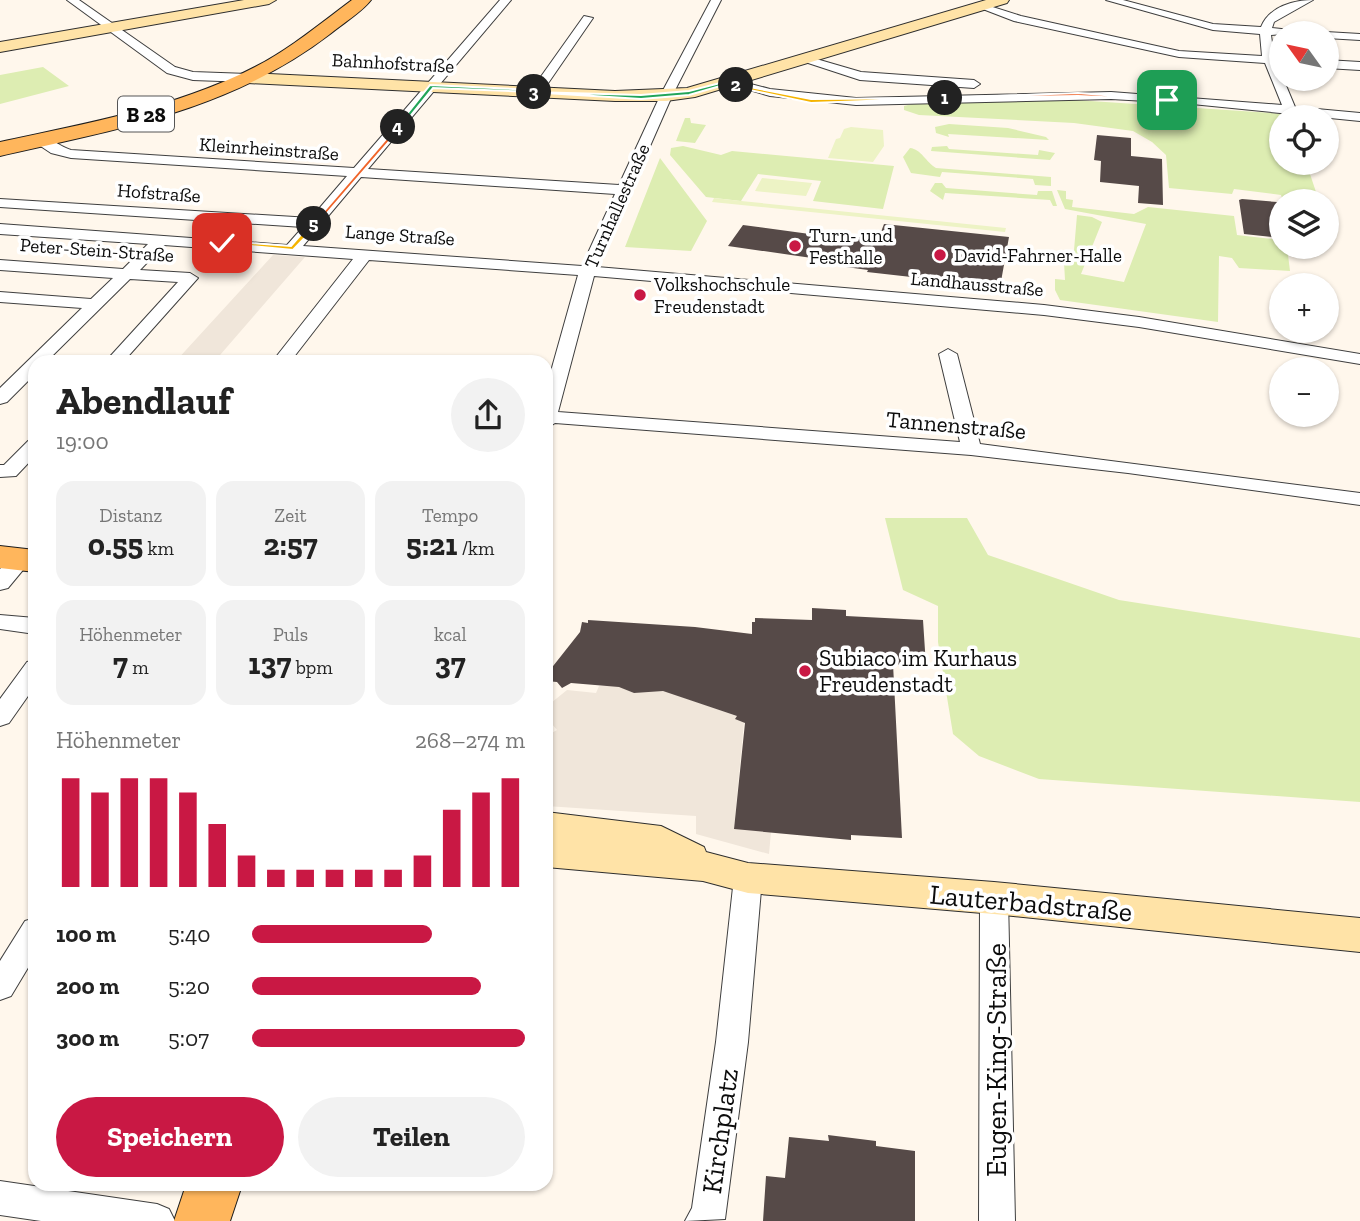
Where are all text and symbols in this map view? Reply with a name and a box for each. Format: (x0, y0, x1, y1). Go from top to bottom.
north arrow (1269, 21, 1339, 91)
map controls (1269, 21, 1339, 427)
street label: Bahnhofstraße (331, 48, 455, 78)
pin: 2 (718, 68, 754, 102)
pin (1137, 70, 1197, 130)
text: 2 (730, 73, 741, 96)
pin: 3 (516, 74, 552, 110)
text: 3 (528, 80, 539, 103)
pin: 1 (928, 80, 962, 116)
icon: arrive (1148, 81, 1186, 119)
text: 1 (941, 86, 948, 109)
road number: B 28 (118, 96, 174, 132)
button: locate (1269, 105, 1339, 175)
pin: 4 (380, 110, 416, 144)
text: 4 (392, 115, 403, 138)
street label: Kleinrheinstraße (198, 133, 340, 165)
street label: Turnhallestraße (579, 140, 655, 272)
street label: Hofstraße (117, 179, 202, 207)
button: layers (1269, 189, 1339, 259)
pin: 5 (296, 206, 332, 242)
text: 5 (309, 212, 318, 235)
pin (192, 213, 252, 273)
street label: Lange Straße (344, 220, 456, 250)
icon: check (203, 224, 241, 262)
place label: Turn- und Festhalle (809, 224, 894, 269)
street label: Peter-Stein-Straße (19, 233, 175, 267)
marker: Turn- und Festhalle (787, 238, 803, 254)
place label: David-Fahrner-Halle (954, 244, 1122, 267)
marker: David-Fahrner-Halle (932, 247, 948, 263)
street label: Landhausstraße (910, 267, 1045, 301)
place label: Volkshochschule Freudenstadt (653, 273, 790, 318)
button: + (1269, 273, 1339, 343)
marker: Volkshochschule Freudenstadt (632, 287, 648, 303)
button: − (1269, 357, 1339, 427)
text: Abendlauf (56, 378, 231, 424)
button: share (451, 378, 525, 452)
street label: Tannenstraße (885, 405, 1027, 445)
text: 19:00 (56, 427, 109, 455)
text: Distanz (99, 504, 162, 527)
text: Zeit (274, 504, 307, 527)
text: Tempo (422, 504, 478, 527)
text: 0.55 (88, 527, 143, 563)
text: 2:57 (263, 527, 318, 563)
text: 5:21 (406, 527, 457, 563)
text: km (143, 537, 174, 560)
text: /km (457, 537, 494, 560)
text: Höhenmeter (79, 623, 183, 646)
text: Puls (273, 623, 308, 646)
text: kcal (434, 623, 466, 646)
place label: Subiaco im Kurhaus Freudenstadt (819, 644, 1017, 698)
text: 7 (113, 646, 128, 682)
text: 137 (248, 646, 291, 682)
text: 37 (435, 646, 466, 682)
text: m (128, 656, 149, 679)
text: bpm (291, 656, 333, 679)
marker: Subiaco im Kurhaus Freudenstadt (797, 663, 813, 679)
text: Höhenmeter (56, 726, 181, 754)
text: 268–274 m (415, 726, 525, 754)
street label: Lauterbadstraße (928, 878, 1134, 928)
text: 100 m (56, 920, 116, 948)
text: 5:40 (168, 920, 211, 948)
street label: Eugen-King-Straße (980, 943, 1013, 1177)
text: 200 m (56, 972, 119, 1000)
text: 5:20 (168, 972, 210, 1000)
text: 300 m (56, 1024, 119, 1052)
text: 5:07 (168, 1024, 209, 1052)
street label: Kirchplatz (695, 1066, 745, 1196)
button: Speichern (56, 1097, 284, 1177)
button: Teilen (298, 1097, 525, 1177)

